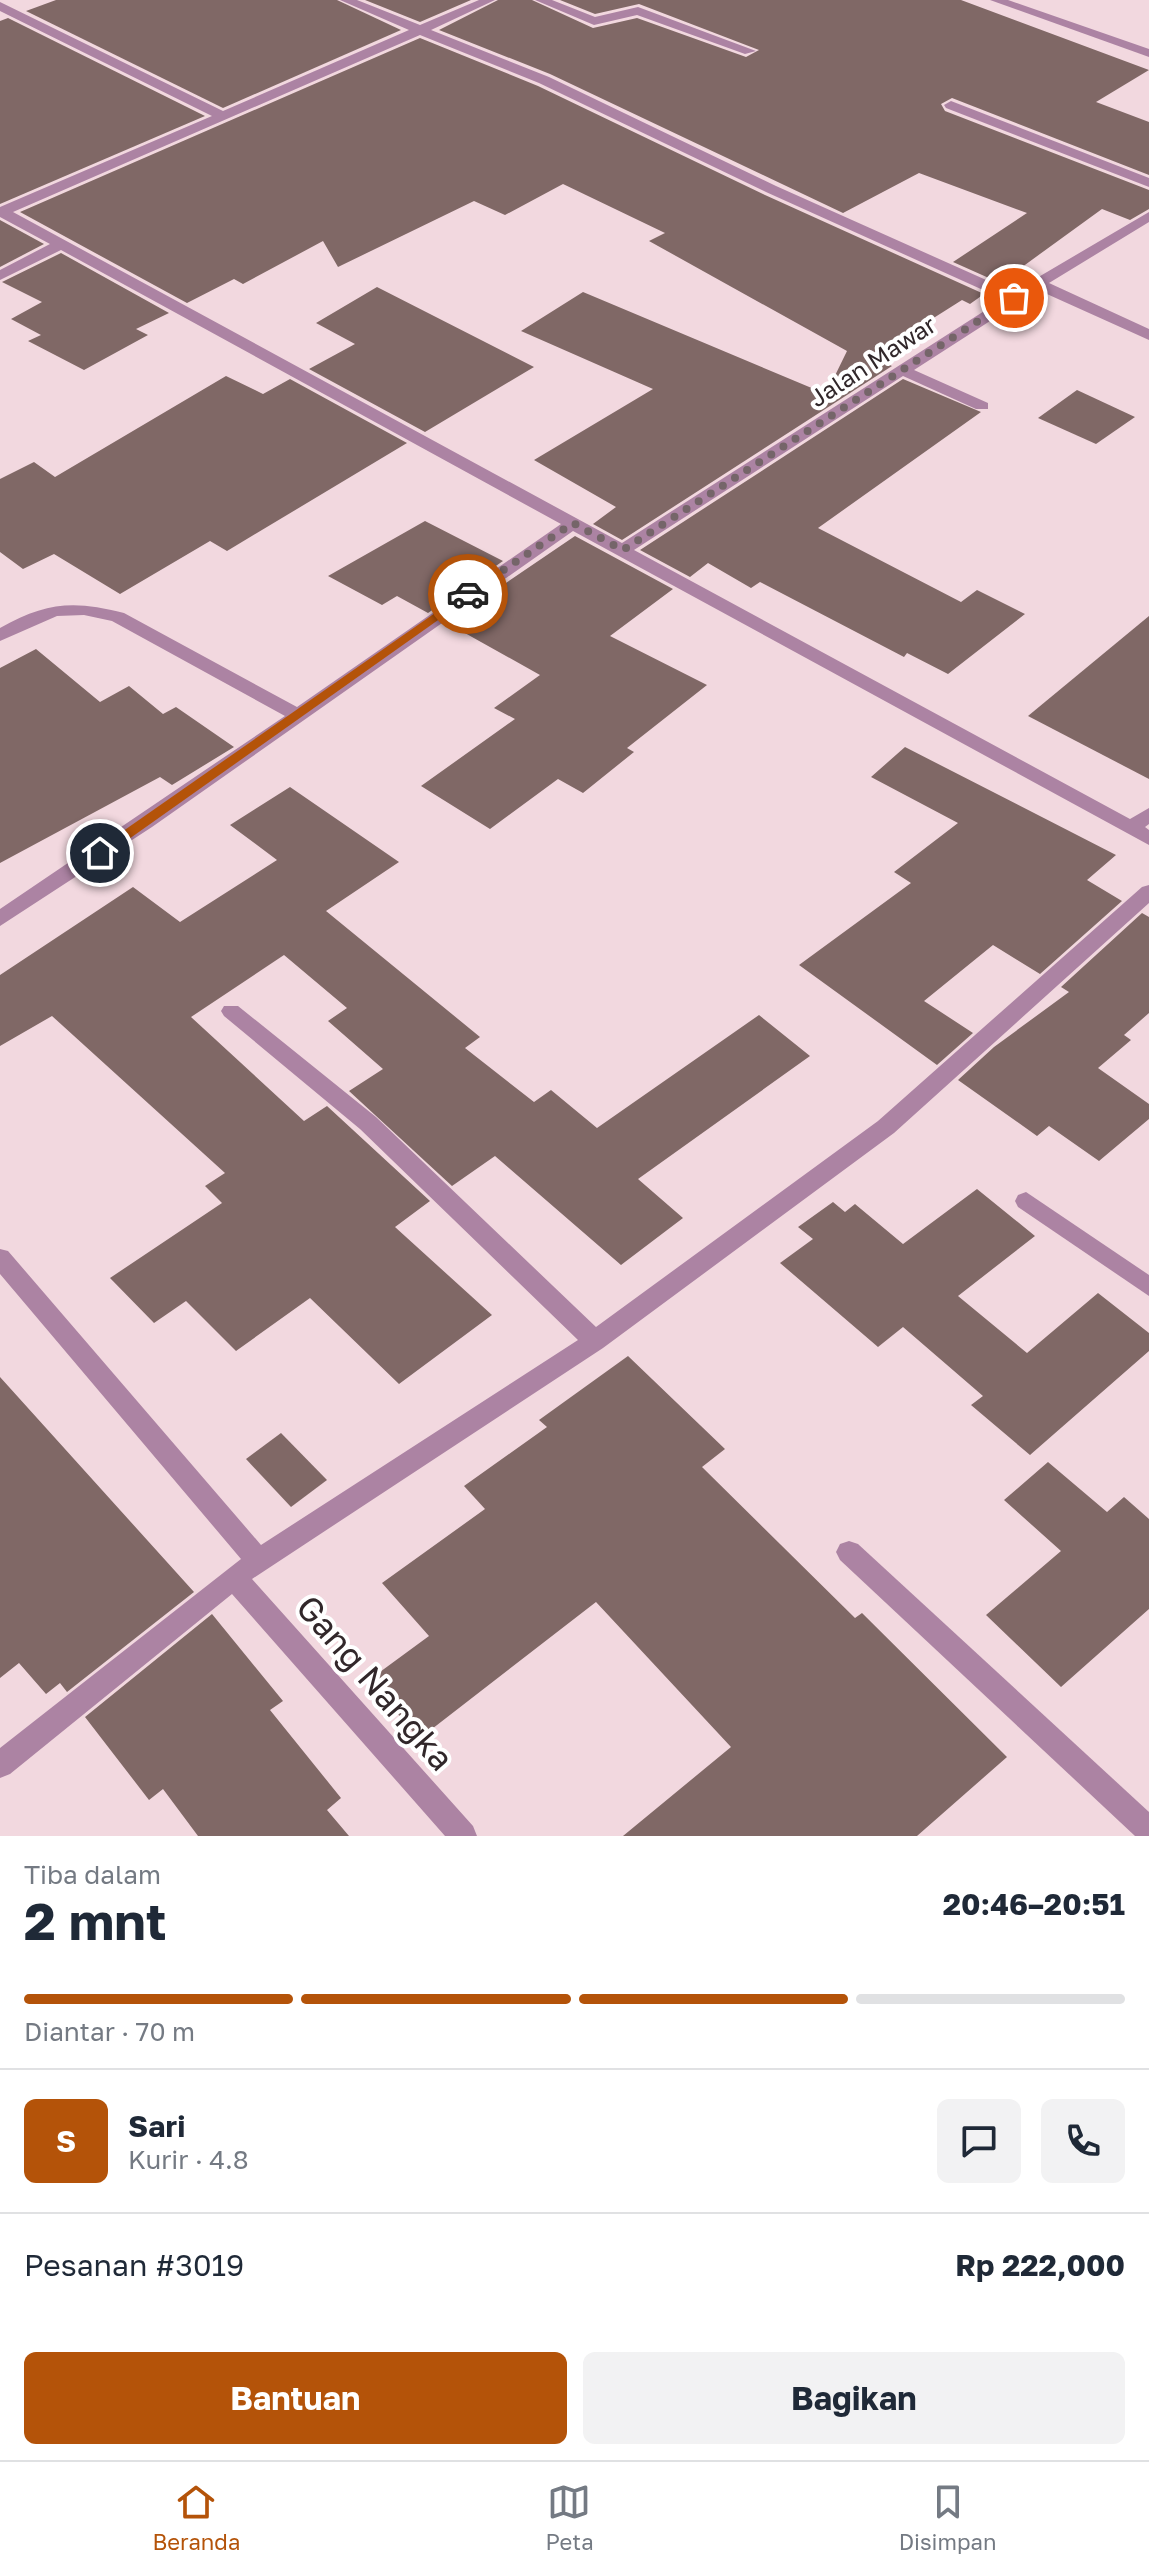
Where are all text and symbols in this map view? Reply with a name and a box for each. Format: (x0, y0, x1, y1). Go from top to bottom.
pin (980, 264, 1048, 332)
icon: bag (992, 276, 1036, 320)
street label: Jalan Mawar (804, 309, 941, 412)
courier (428, 554, 508, 634)
icon: car (446, 572, 490, 616)
pin (66, 819, 134, 887)
icon: home (78, 831, 122, 875)
street label: Gang Nangka (289, 1587, 463, 1778)
text: Tiba dalam (24, 1859, 161, 1890)
text: 20:46–20:51 (943, 1886, 1125, 1922)
text: 2 mnt (24, 1889, 166, 1951)
text: Diantar · 70 m (24, 2016, 195, 2047)
button: chat (937, 2099, 1021, 2183)
button: phone (1041, 2099, 1125, 2183)
text: Sari (128, 2108, 185, 2144)
text: S (56, 2123, 76, 2159)
text: Kurir · 4.8 (128, 2144, 249, 2175)
text: Pesanan #3019 (24, 2247, 244, 2283)
text: Rp 222,000 (955, 2247, 1125, 2283)
button: Bantuan (24, 2352, 567, 2444)
button: Bagikan (583, 2352, 1125, 2444)
tab: Beranda (153, 2480, 240, 2555)
tab: Peta (545, 2480, 594, 2555)
tab: Disimpan (899, 2480, 996, 2555)

